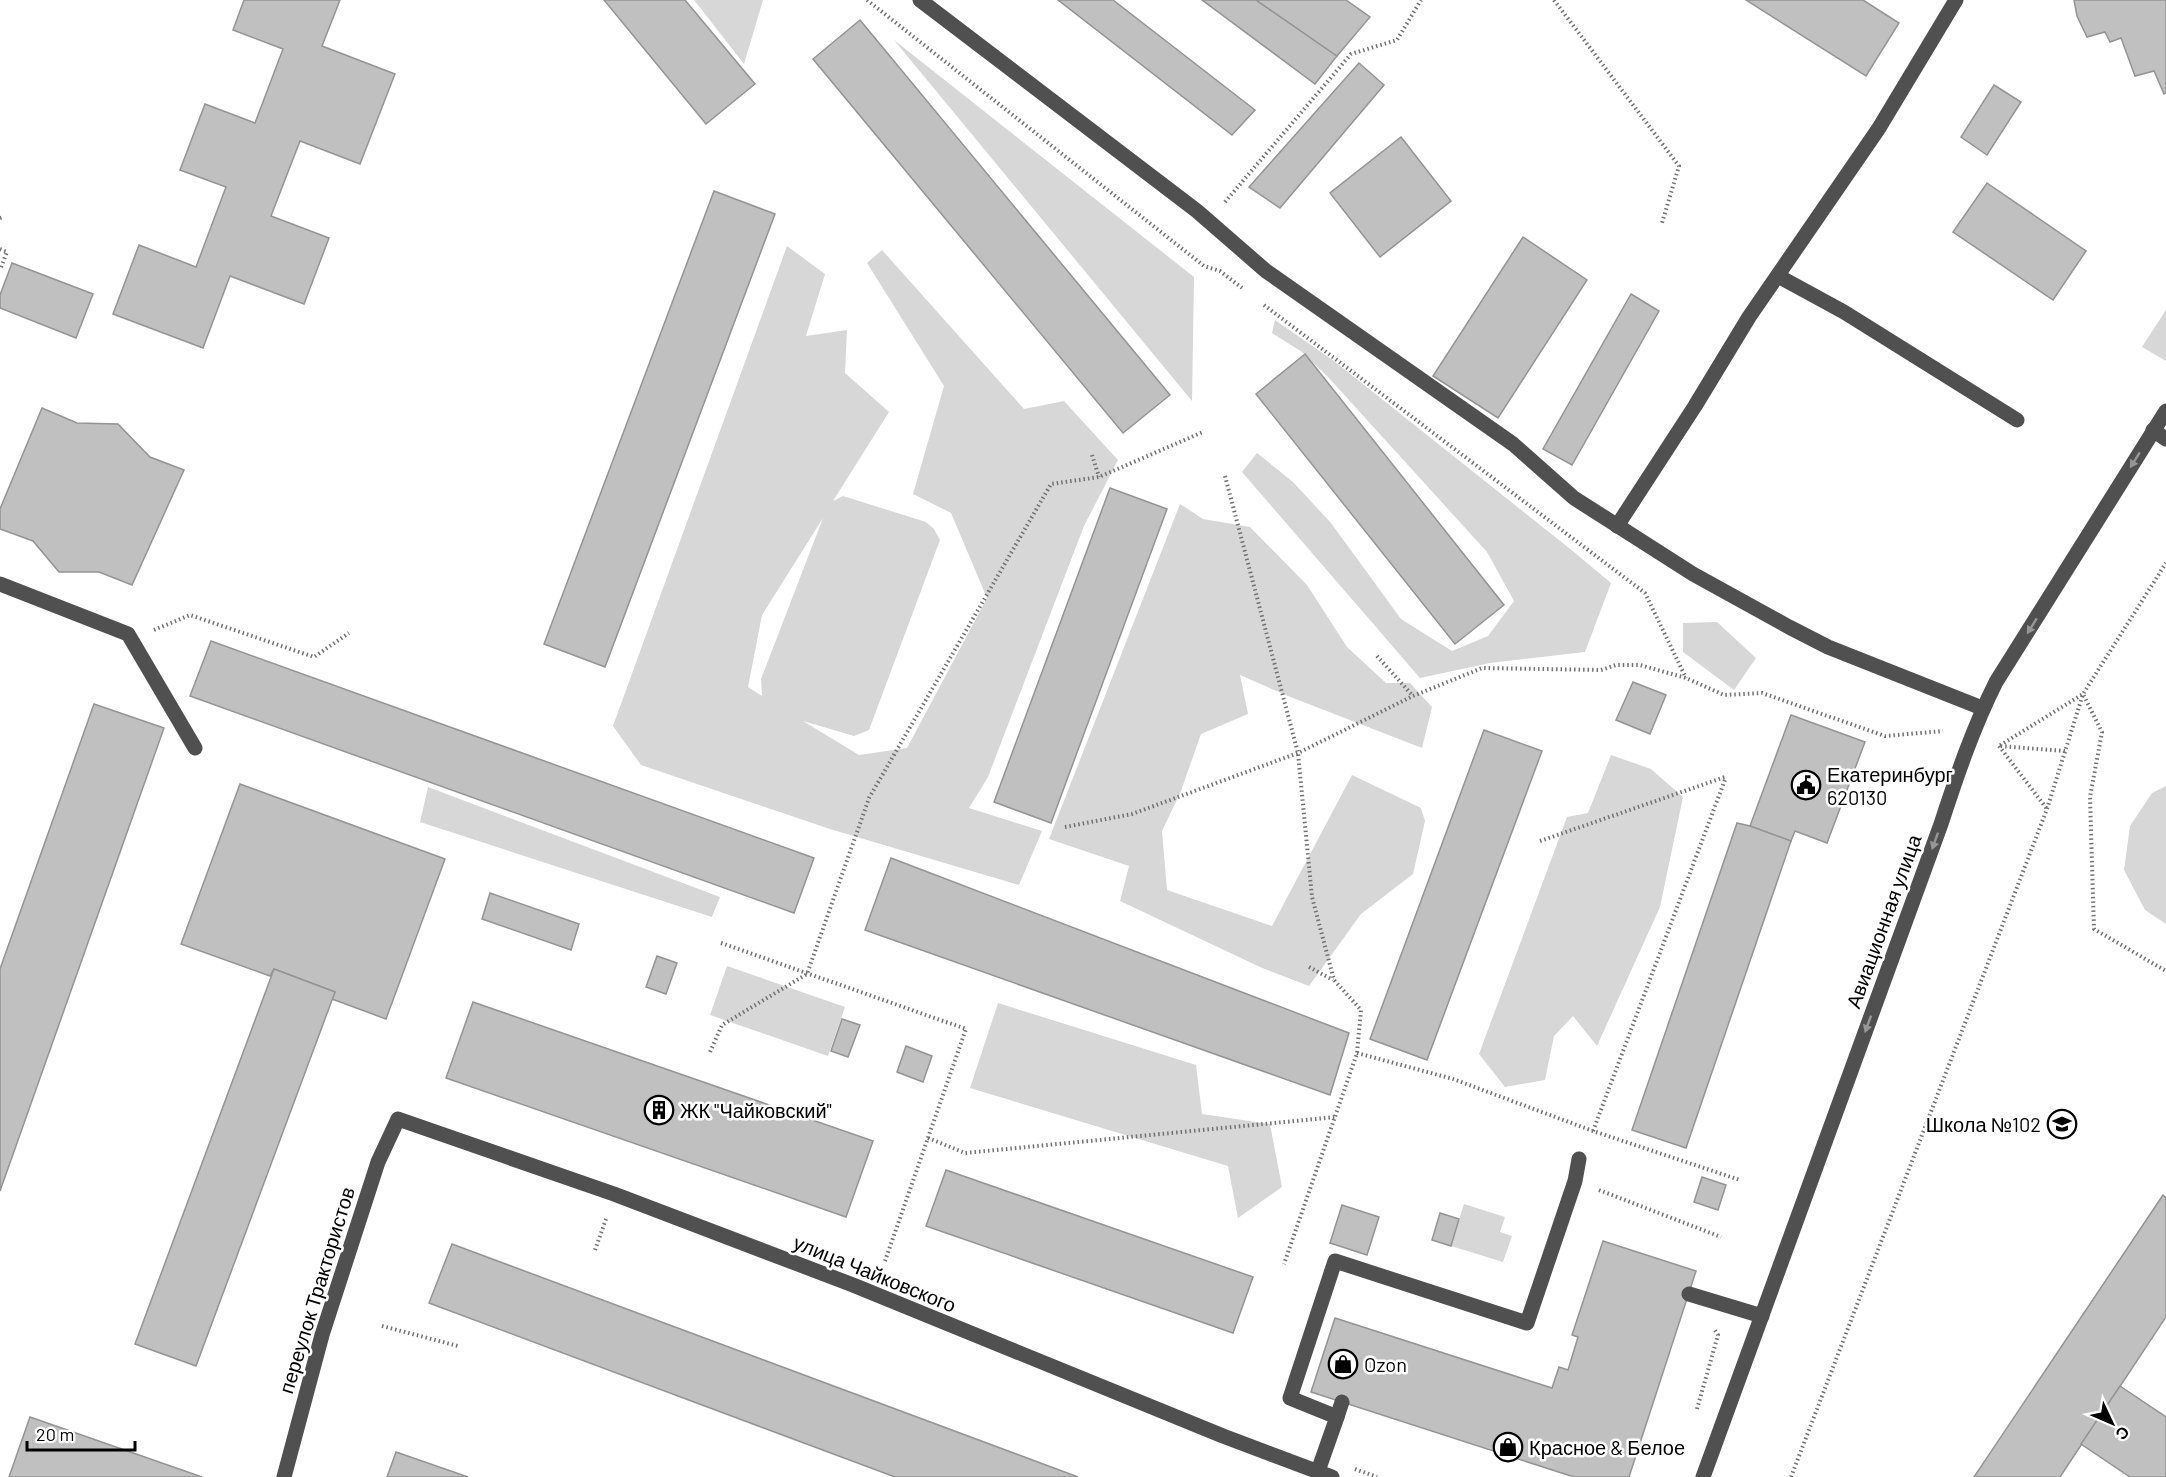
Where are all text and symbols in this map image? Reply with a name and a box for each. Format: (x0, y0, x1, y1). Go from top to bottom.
one-way arrow (2129, 452, 2140, 468)
one-way arrow (2027, 618, 2038, 634)
place label: Екатеринбург 620130 (1827, 762, 1953, 809)
public building icon: Екатеринбург 620130 (1790, 769, 1822, 801)
street label: Авиационная улица (1840, 830, 1926, 1011)
one-way arrow (1930, 832, 1939, 850)
one-way arrow (1863, 1015, 1873, 1033)
building icon: ЖК "Чайковский" (643, 1094, 675, 1126)
place label: ЖК "Чайковский" (680, 1098, 832, 1122)
school or university icon: Школа №102 (2046, 1108, 2078, 1140)
place label: Школа №102 (1926, 1112, 2041, 1136)
street label: переулок Трактористов (273, 1184, 359, 1396)
street label: улица Чайковского (790, 1229, 960, 1317)
shop icon: Ozon (1327, 1348, 1359, 1380)
place label: Ozon (1364, 1352, 1407, 1376)
north arrow (2082, 1393, 2142, 1453)
scale bar (27, 1414, 135, 1452)
text: 20 m (36, 1423, 74, 1445)
text: С (2112, 1423, 2134, 1445)
shop icon: Красное & Белое (1492, 1431, 1524, 1463)
place label: Красное & Белое (1529, 1435, 1685, 1459)

